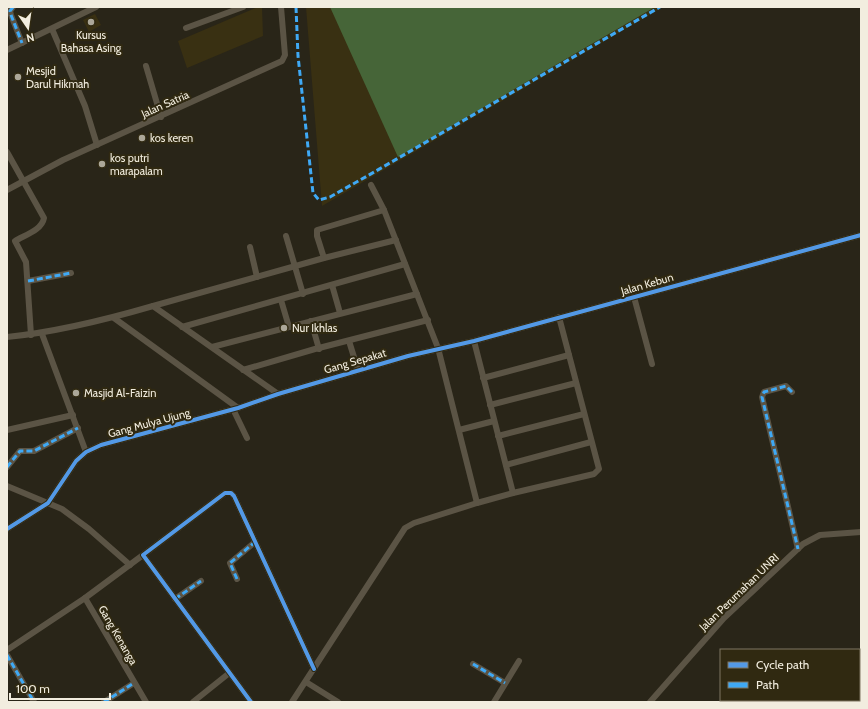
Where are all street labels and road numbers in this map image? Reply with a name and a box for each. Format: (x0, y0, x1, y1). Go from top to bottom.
street label: Jalan Satria (138, 87, 192, 121)
street label: Jalan Kebun (618, 270, 675, 298)
street label: Gang Sepakat (322, 345, 388, 377)
street label: Gang Mulya Ujung (106, 405, 192, 441)
street label: Jalan Perumahan UNRI (695, 550, 782, 634)
street label: Gang Kenanga (95, 603, 141, 668)

